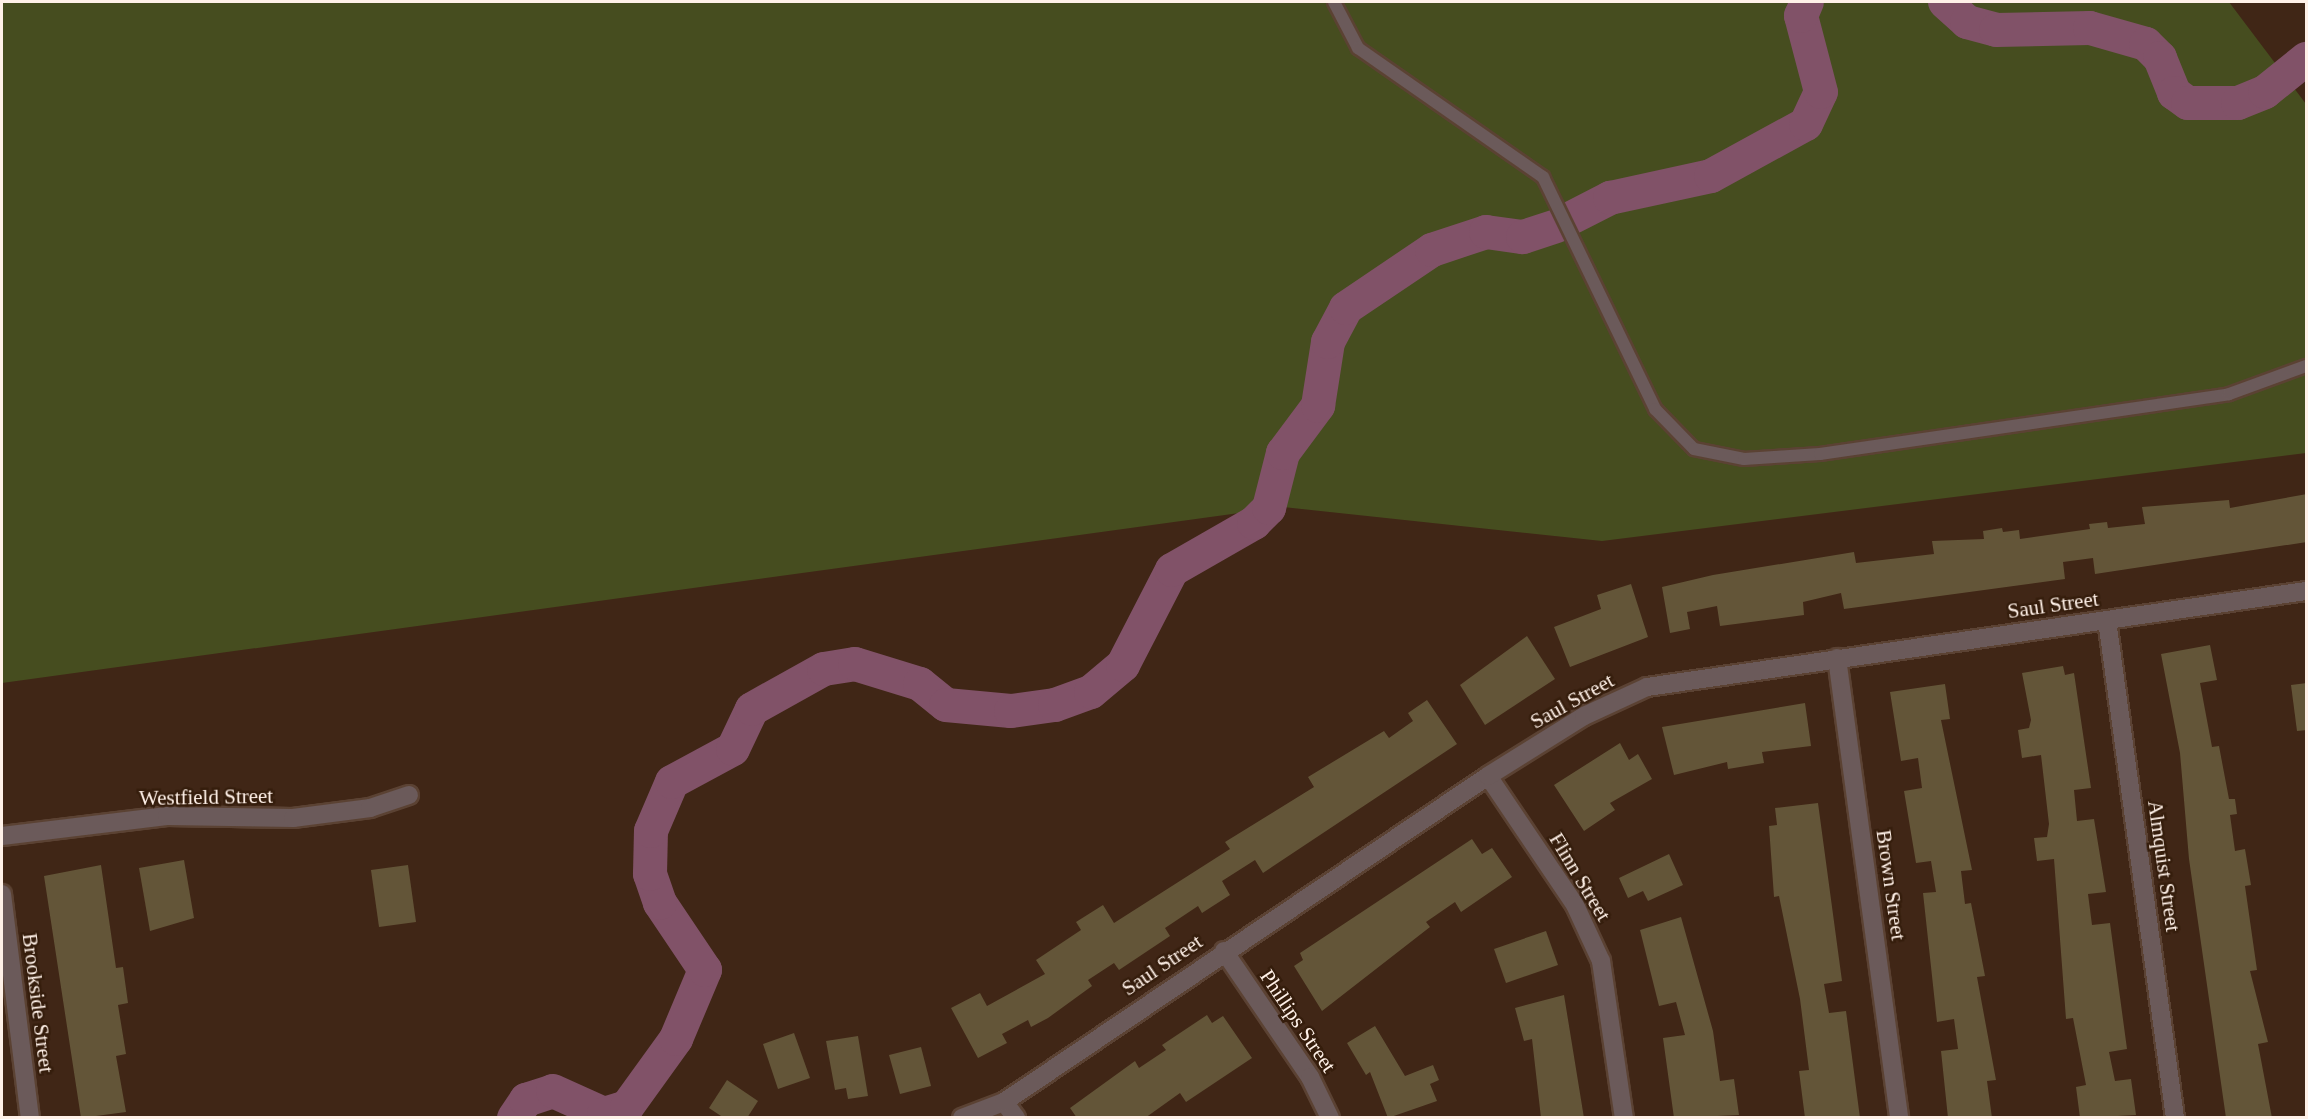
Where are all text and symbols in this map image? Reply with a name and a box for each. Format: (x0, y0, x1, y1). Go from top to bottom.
street label: Saul Street (2006, 586, 2100, 624)
street label: Saul Street (1526, 668, 1618, 734)
street label: Westfield Street (139, 783, 273, 811)
street label: Almquist Street (2142, 799, 2186, 933)
street label: Flinn Street (1544, 828, 1616, 926)
street label: Brown Street (1871, 828, 1911, 942)
street label: Saul Street (1117, 929, 1207, 1001)
street label: Brookside Street (17, 932, 59, 1074)
street label: Phillips Street (1254, 965, 1342, 1077)

